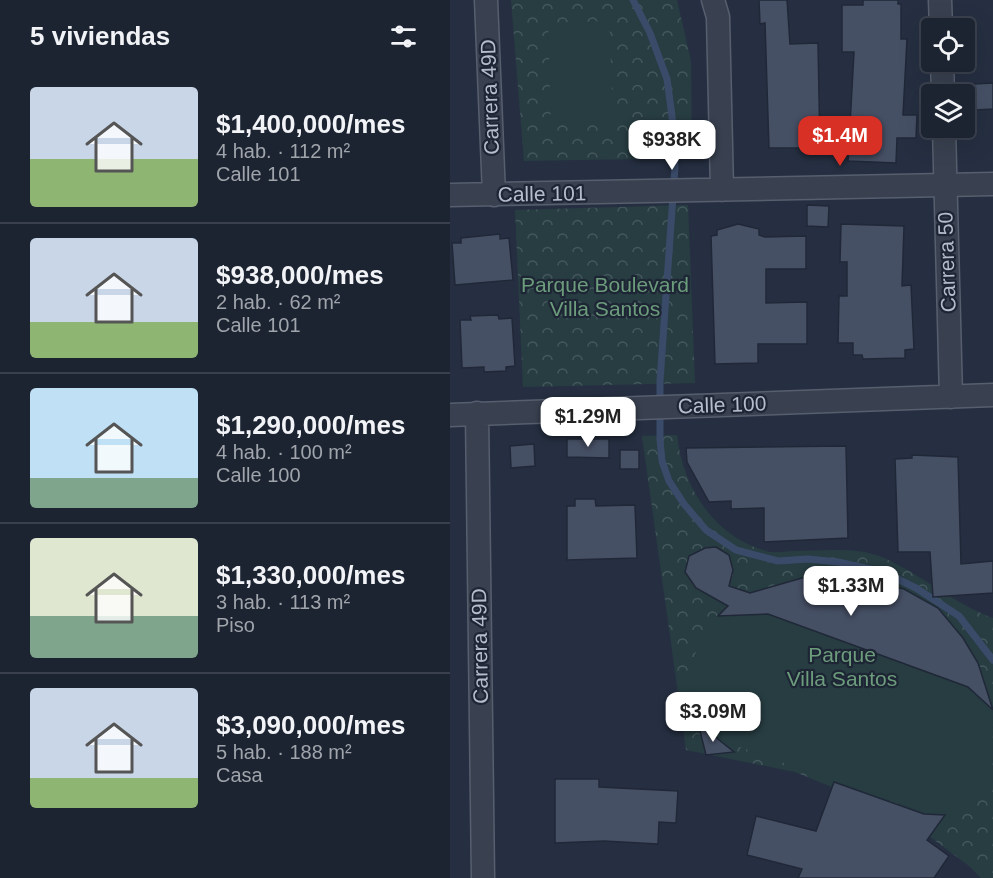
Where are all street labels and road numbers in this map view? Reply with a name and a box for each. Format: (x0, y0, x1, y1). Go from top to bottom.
street label: Carrera 49D (476, 39, 503, 155)
street label: Calle 101 (497, 181, 587, 206)
street label: Carrera 50 (933, 211, 960, 313)
street label: Calle 100 (677, 391, 767, 418)
street label: Carrera 49D (467, 588, 492, 704)

